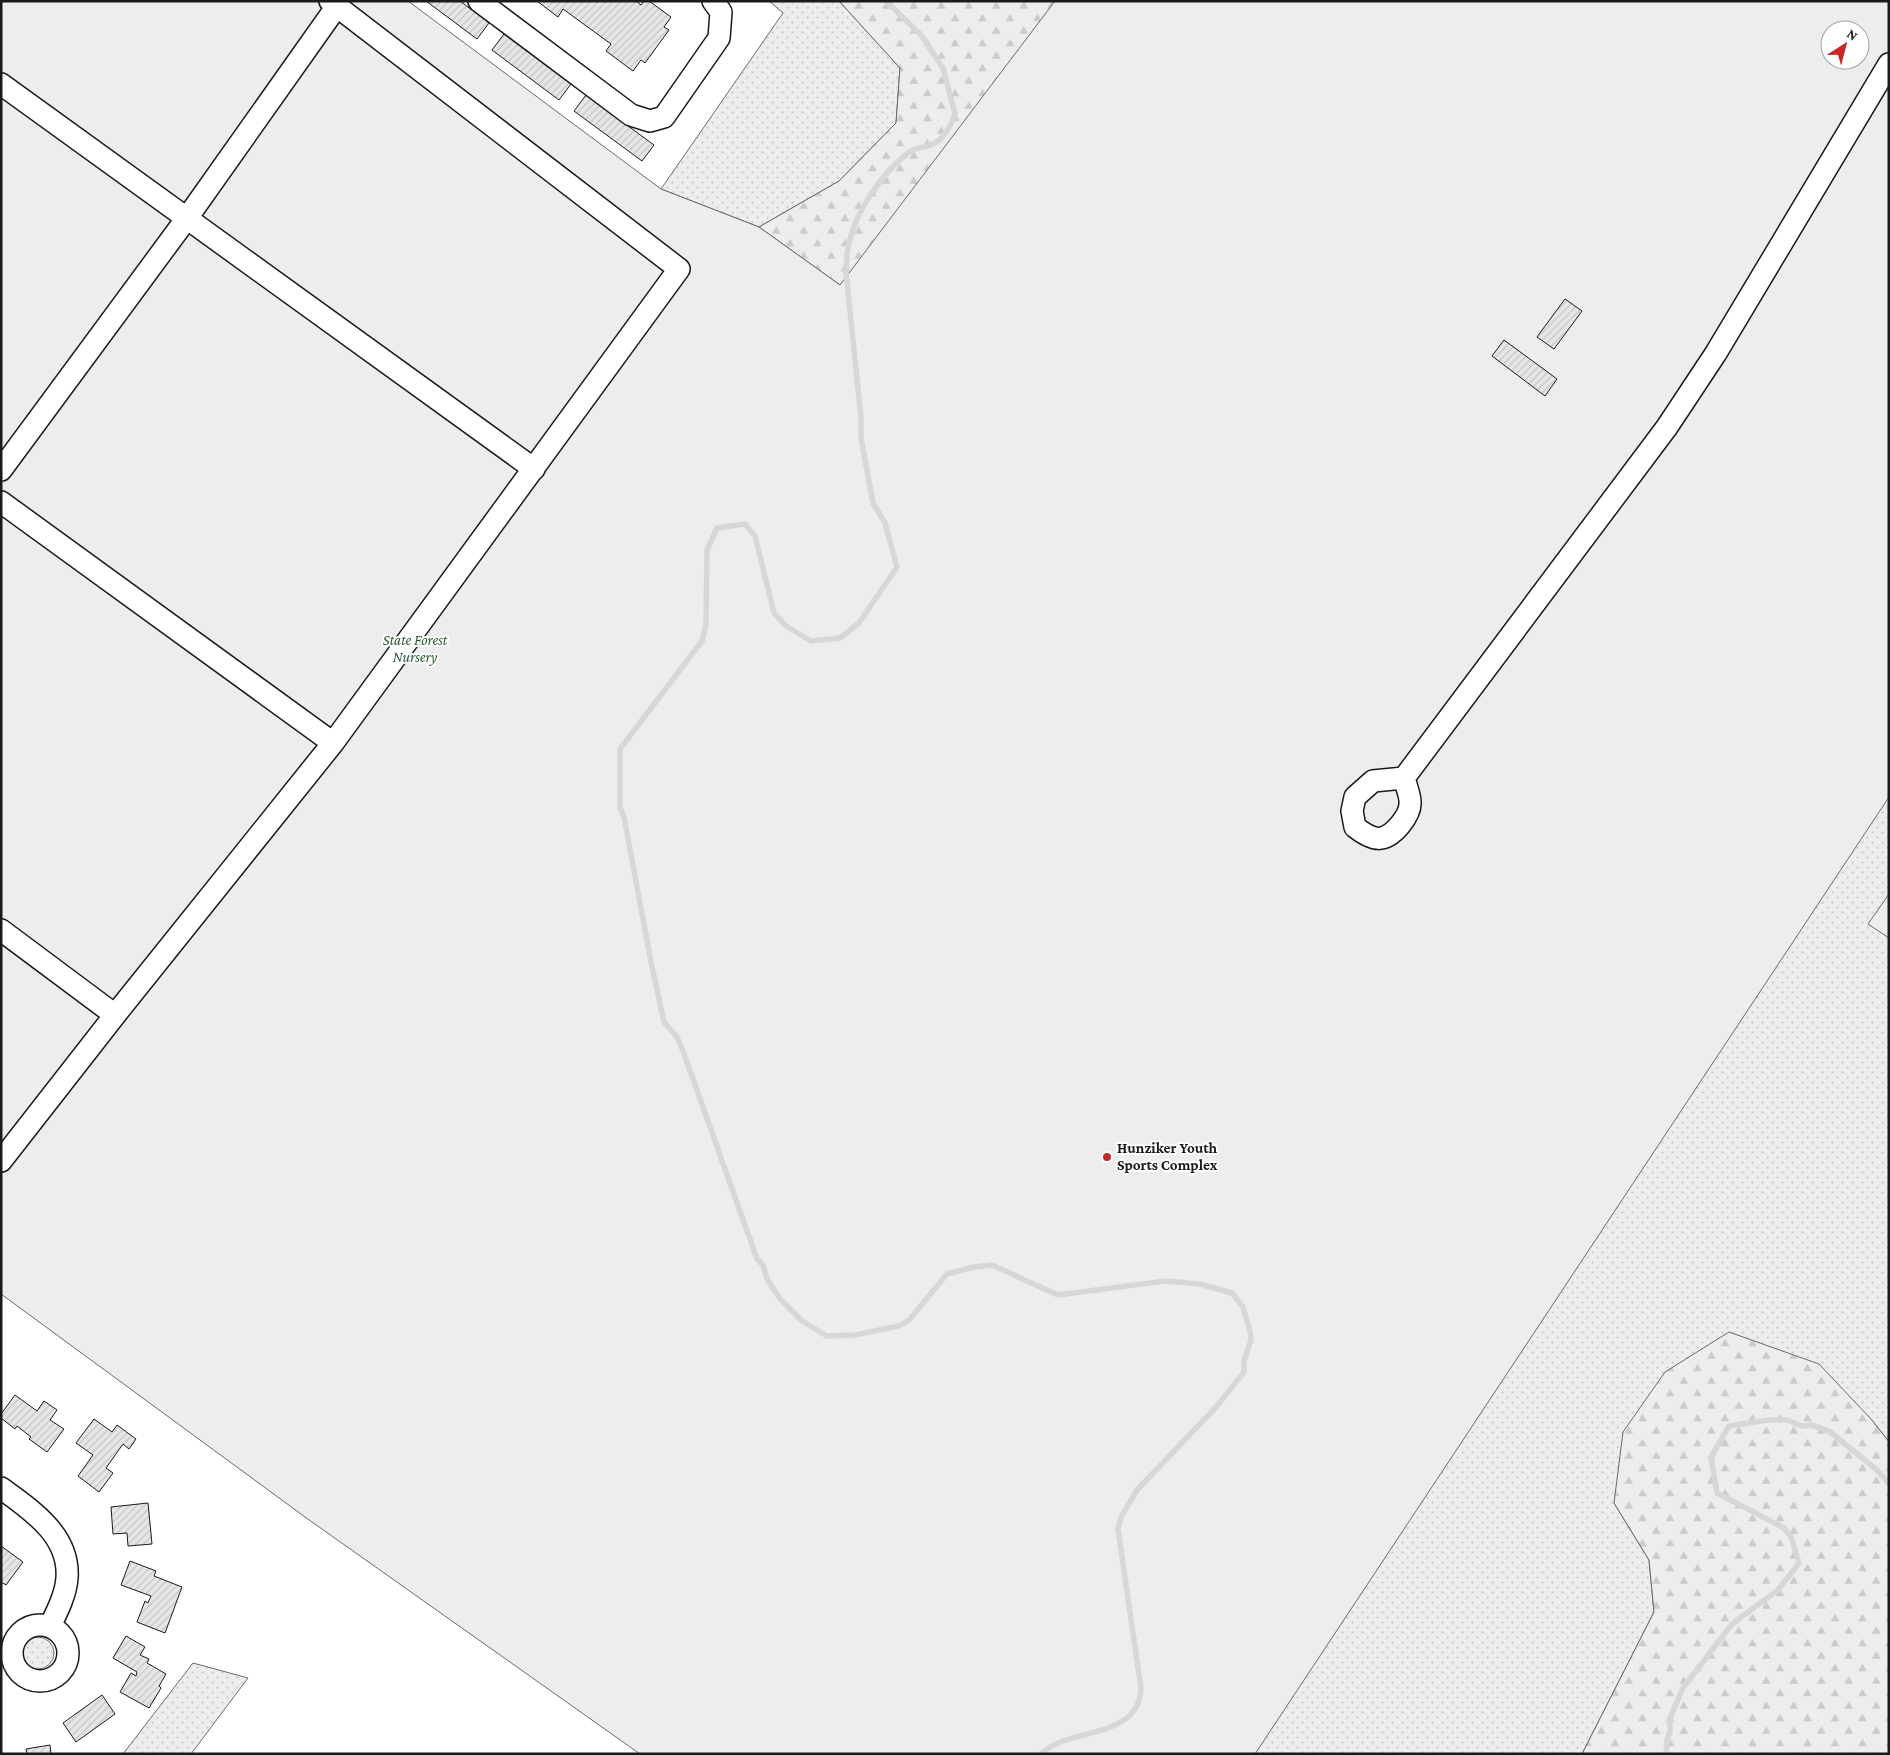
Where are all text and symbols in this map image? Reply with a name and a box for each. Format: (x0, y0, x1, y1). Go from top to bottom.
north arrow (1820, 20, 1870, 70)
text: N (1844, 25, 1862, 44)
park label: State Forest Nursery (383, 632, 448, 666)
place label: Hunziker Youth Sports Complex (1117, 1140, 1218, 1173)
marker: Hunziker Youth Sports Complex (1101, 1151, 1113, 1163)

